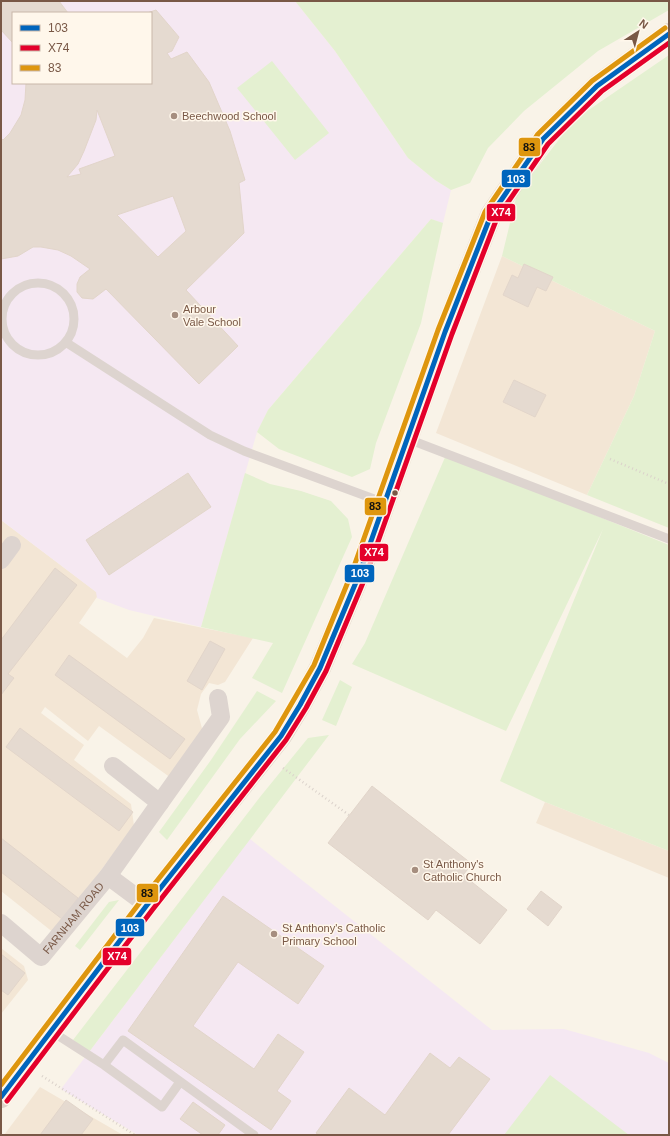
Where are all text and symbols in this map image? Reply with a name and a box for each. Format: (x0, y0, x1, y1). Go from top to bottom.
legend (12, 12, 152, 84)
north arrow (618, 12, 658, 52)
text: N (637, 17, 651, 31)
text: 103 (48, 21, 68, 35)
text: X74 (48, 41, 70, 55)
text: 83 (48, 61, 62, 75)
place label: Beechwood School (182, 110, 276, 122)
marker: Beechwood School (169, 111, 179, 121)
line badge: 83 (518, 137, 541, 157)
text: 83 (523, 141, 535, 153)
line badge: 103 (501, 169, 531, 188)
text: 103 (507, 173, 525, 185)
line badge: X74 (486, 203, 516, 222)
text: X74 (491, 206, 512, 218)
place label: Arbour Vale School (183, 303, 241, 328)
marker: Arbour Vale School (170, 310, 180, 320)
unlabelled marker (390, 488, 400, 498)
line badge: 83 (364, 497, 387, 516)
text: 83 (369, 500, 381, 512)
line badge: X74 (359, 543, 389, 562)
text: X74 (364, 546, 385, 558)
line badge: 103 (344, 564, 375, 583)
text: 103 (351, 567, 369, 579)
place label: St Anthony's Catholic Church (423, 858, 501, 883)
marker: St Anthony's Catholic Church (410, 865, 420, 875)
street label: FARNHAM ROAD (40, 880, 106, 956)
line badge: 83 (136, 883, 159, 903)
text: 83 (141, 887, 153, 899)
line badge: 103 (115, 918, 145, 937)
text: 103 (121, 922, 139, 934)
place label: St Anthony's Catholic Primary School (282, 922, 386, 947)
marker: St Anthony's Catholic Primary School (269, 929, 279, 939)
line badge: X74 (102, 947, 132, 966)
text: X74 (107, 950, 128, 962)

